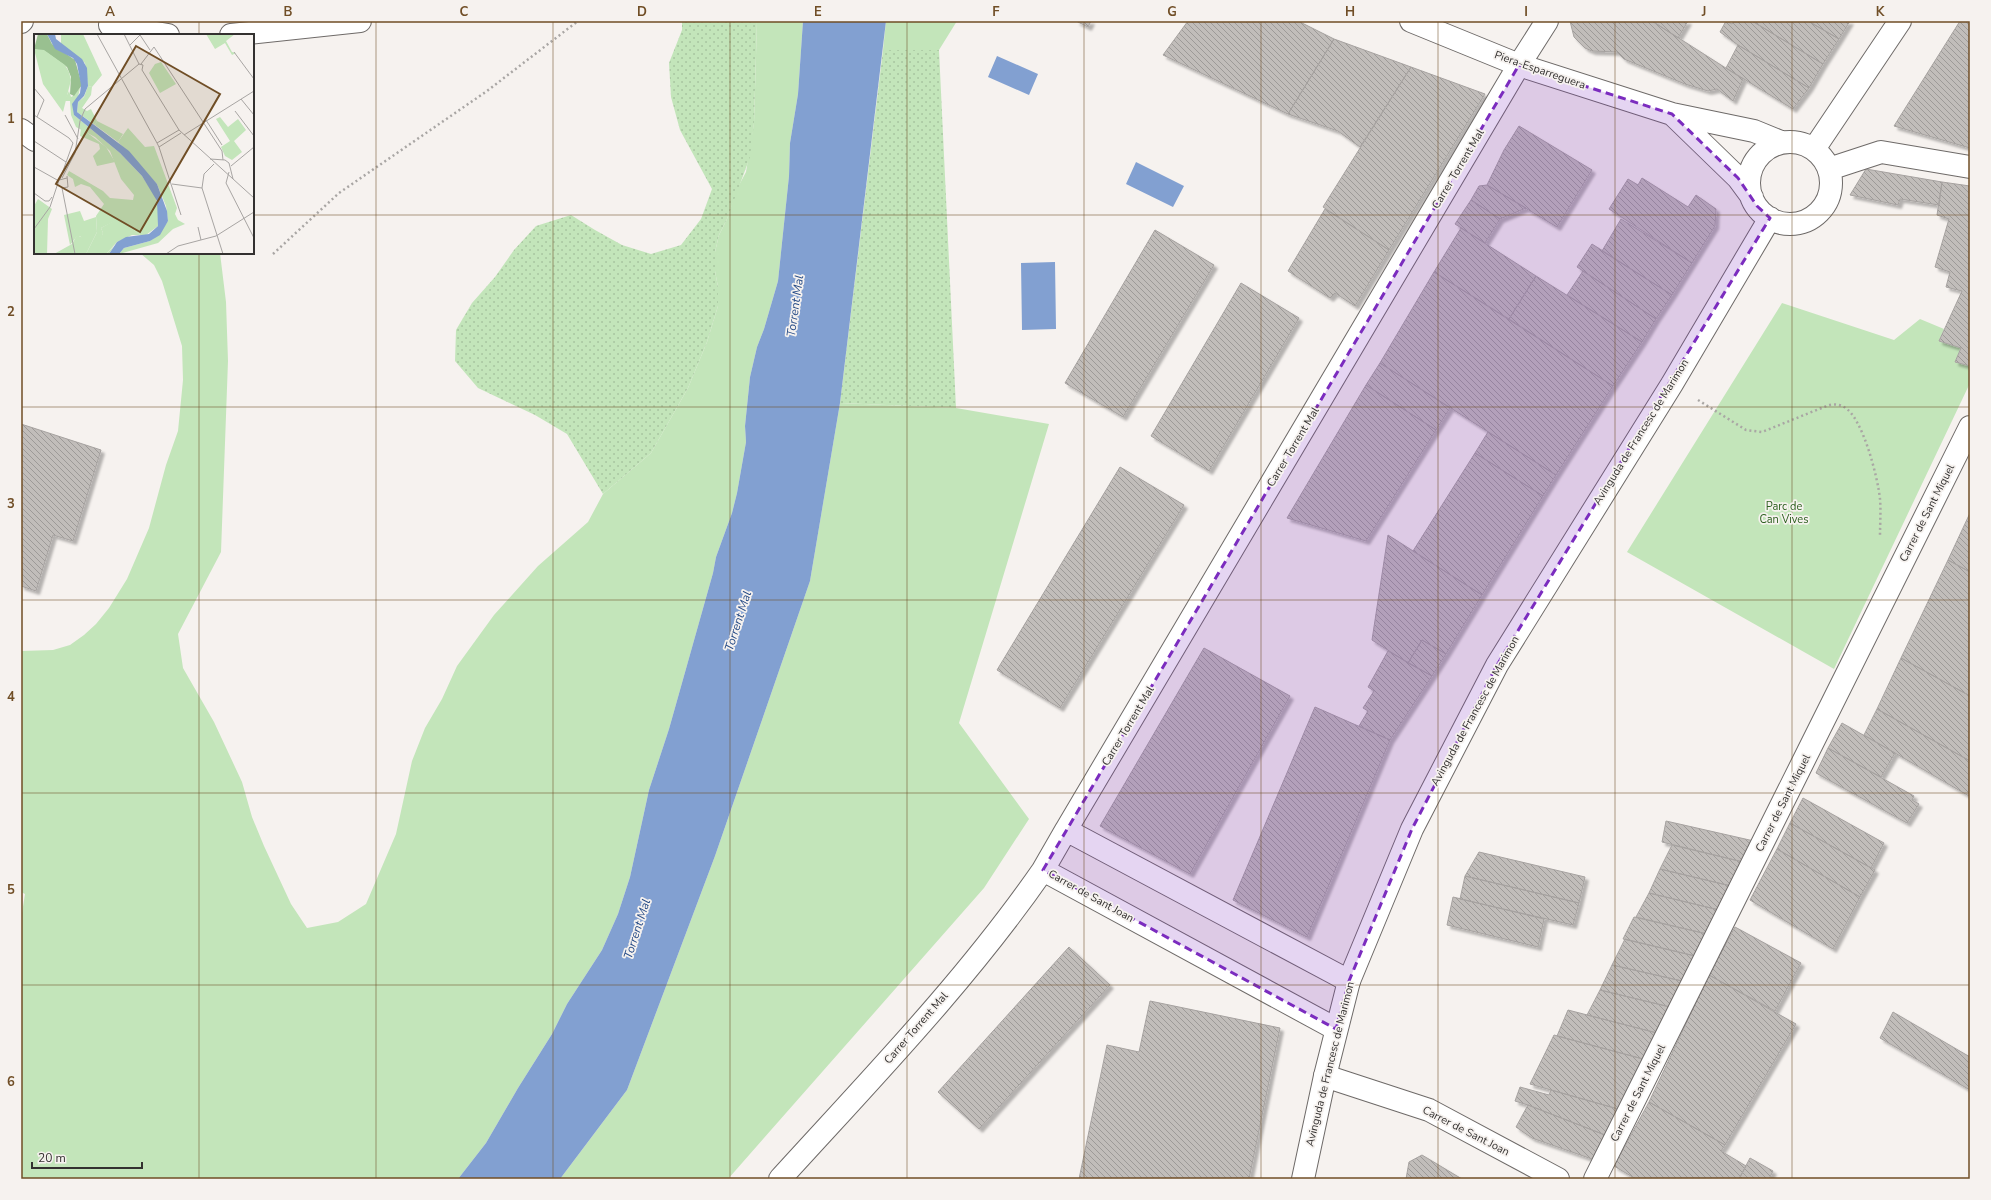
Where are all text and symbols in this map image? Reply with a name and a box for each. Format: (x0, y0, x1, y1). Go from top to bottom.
text: A (105, 3, 115, 21)
text: B (284, 3, 293, 21)
text: C (460, 3, 469, 21)
text: D (637, 3, 647, 21)
text: E (814, 3, 822, 21)
text: F (992, 3, 1000, 21)
text: G (1167, 3, 1177, 21)
text: H (1345, 3, 1355, 21)
text: I (1524, 3, 1528, 21)
text: J (1701, 3, 1706, 21)
text: K (1876, 3, 1885, 21)
inset map (34, 34, 254, 254)
street label: Piera-Esparreguera (1492, 47, 1588, 93)
text: 1 (7, 110, 15, 128)
street label: Carrer Torrent Mal (1428, 126, 1488, 212)
water label: Torrent Mal (783, 274, 807, 338)
text: 2 (7, 303, 15, 321)
street label: Avinguda de Francesc de Marimon (1590, 356, 1692, 508)
street label: Carrer Torrent Mal (1263, 404, 1323, 490)
street label: Carrer de Sant Miquel (1896, 461, 1958, 564)
text: 3 (7, 495, 15, 513)
park label: Parc de Can Vives (1760, 499, 1809, 527)
water label: Torrent Mal (721, 589, 755, 653)
street label: Avinguda de Francesc de Marimon (1427, 633, 1523, 789)
street label: Carrer Torrent Mal (1098, 683, 1158, 769)
text: 4 (7, 688, 15, 706)
street label: Carrer de Sant Miquel (1752, 751, 1814, 854)
street label: Carrer de Sant Joan (1045, 866, 1137, 926)
text: 5 (7, 881, 15, 899)
water label: Torrent Mal (620, 897, 654, 961)
street label: Avinguda de Francesc de Marimon (1302, 980, 1358, 1148)
street label: Carrer Torrent Mal (881, 988, 952, 1067)
street label: Carrer de Sant Miquel (1607, 1041, 1669, 1144)
text: 6 (7, 1073, 15, 1091)
street label: Carrer de Sant Joan (1420, 1103, 1512, 1159)
scale bar (32, 1144, 142, 1170)
text: 20 m (38, 1150, 66, 1166)

